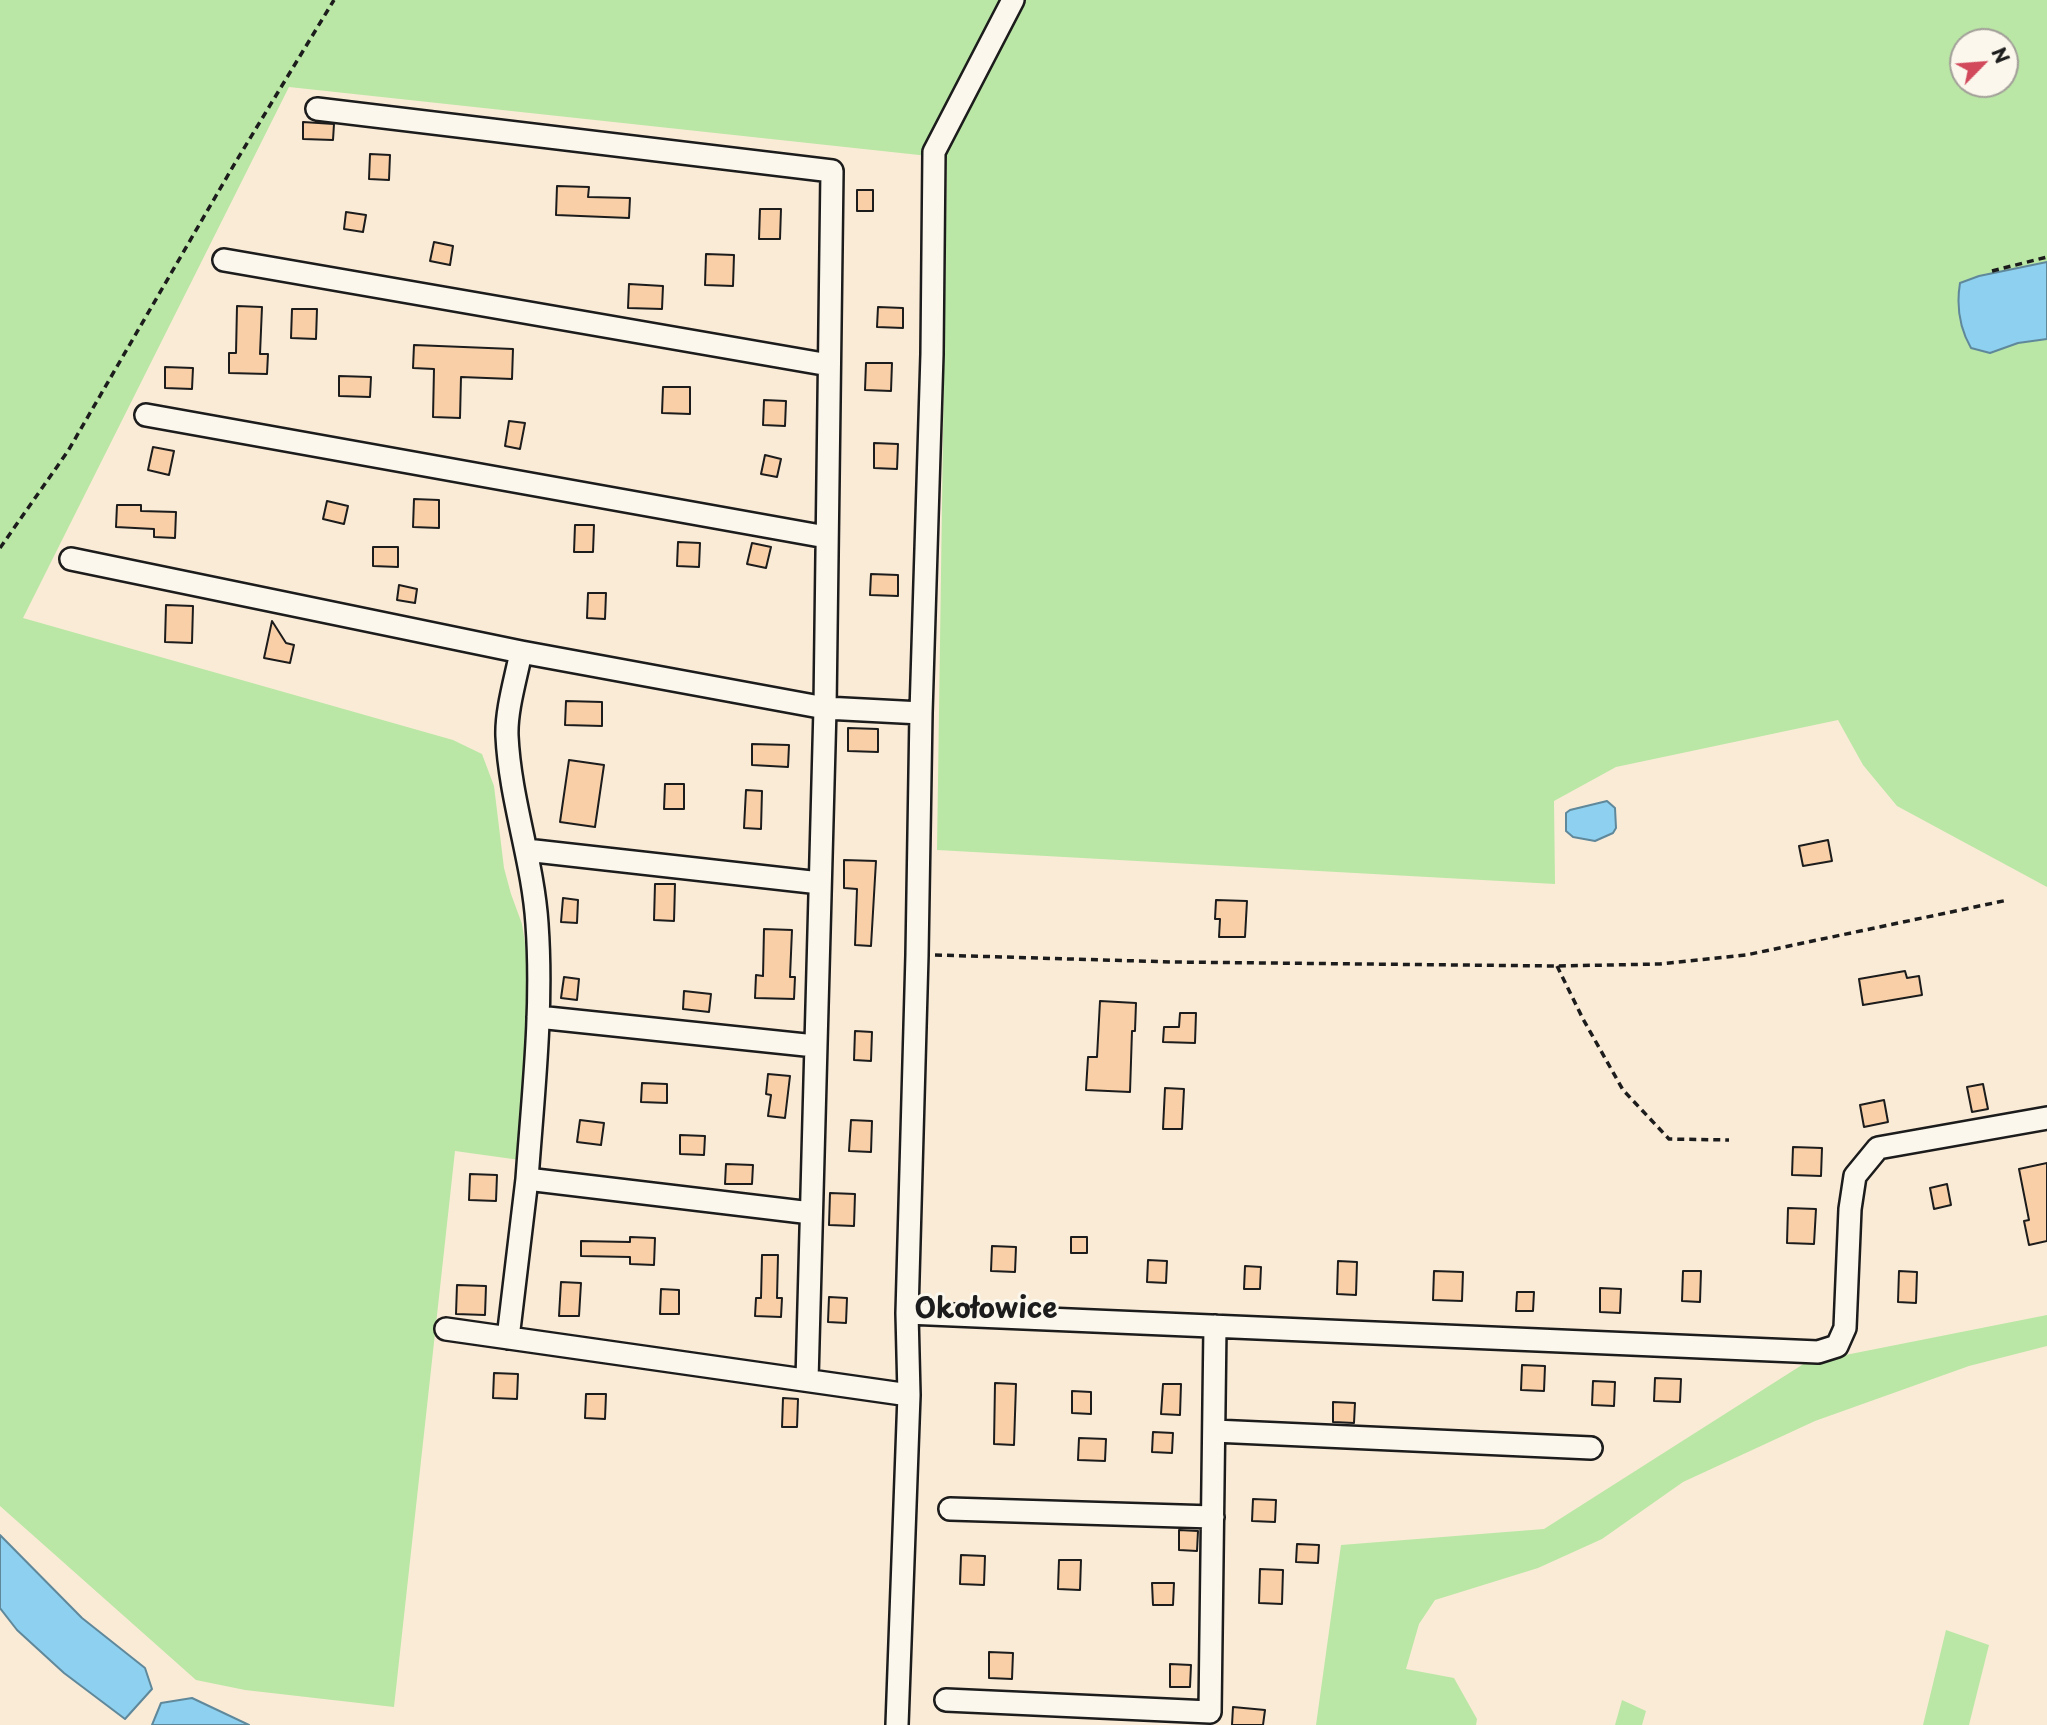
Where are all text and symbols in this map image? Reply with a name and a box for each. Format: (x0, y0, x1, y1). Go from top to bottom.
north arrow (1949, 28, 2019, 98)
text: N (1985, 42, 2017, 68)
district label: Okołowice (915, 1293, 1057, 1327)

